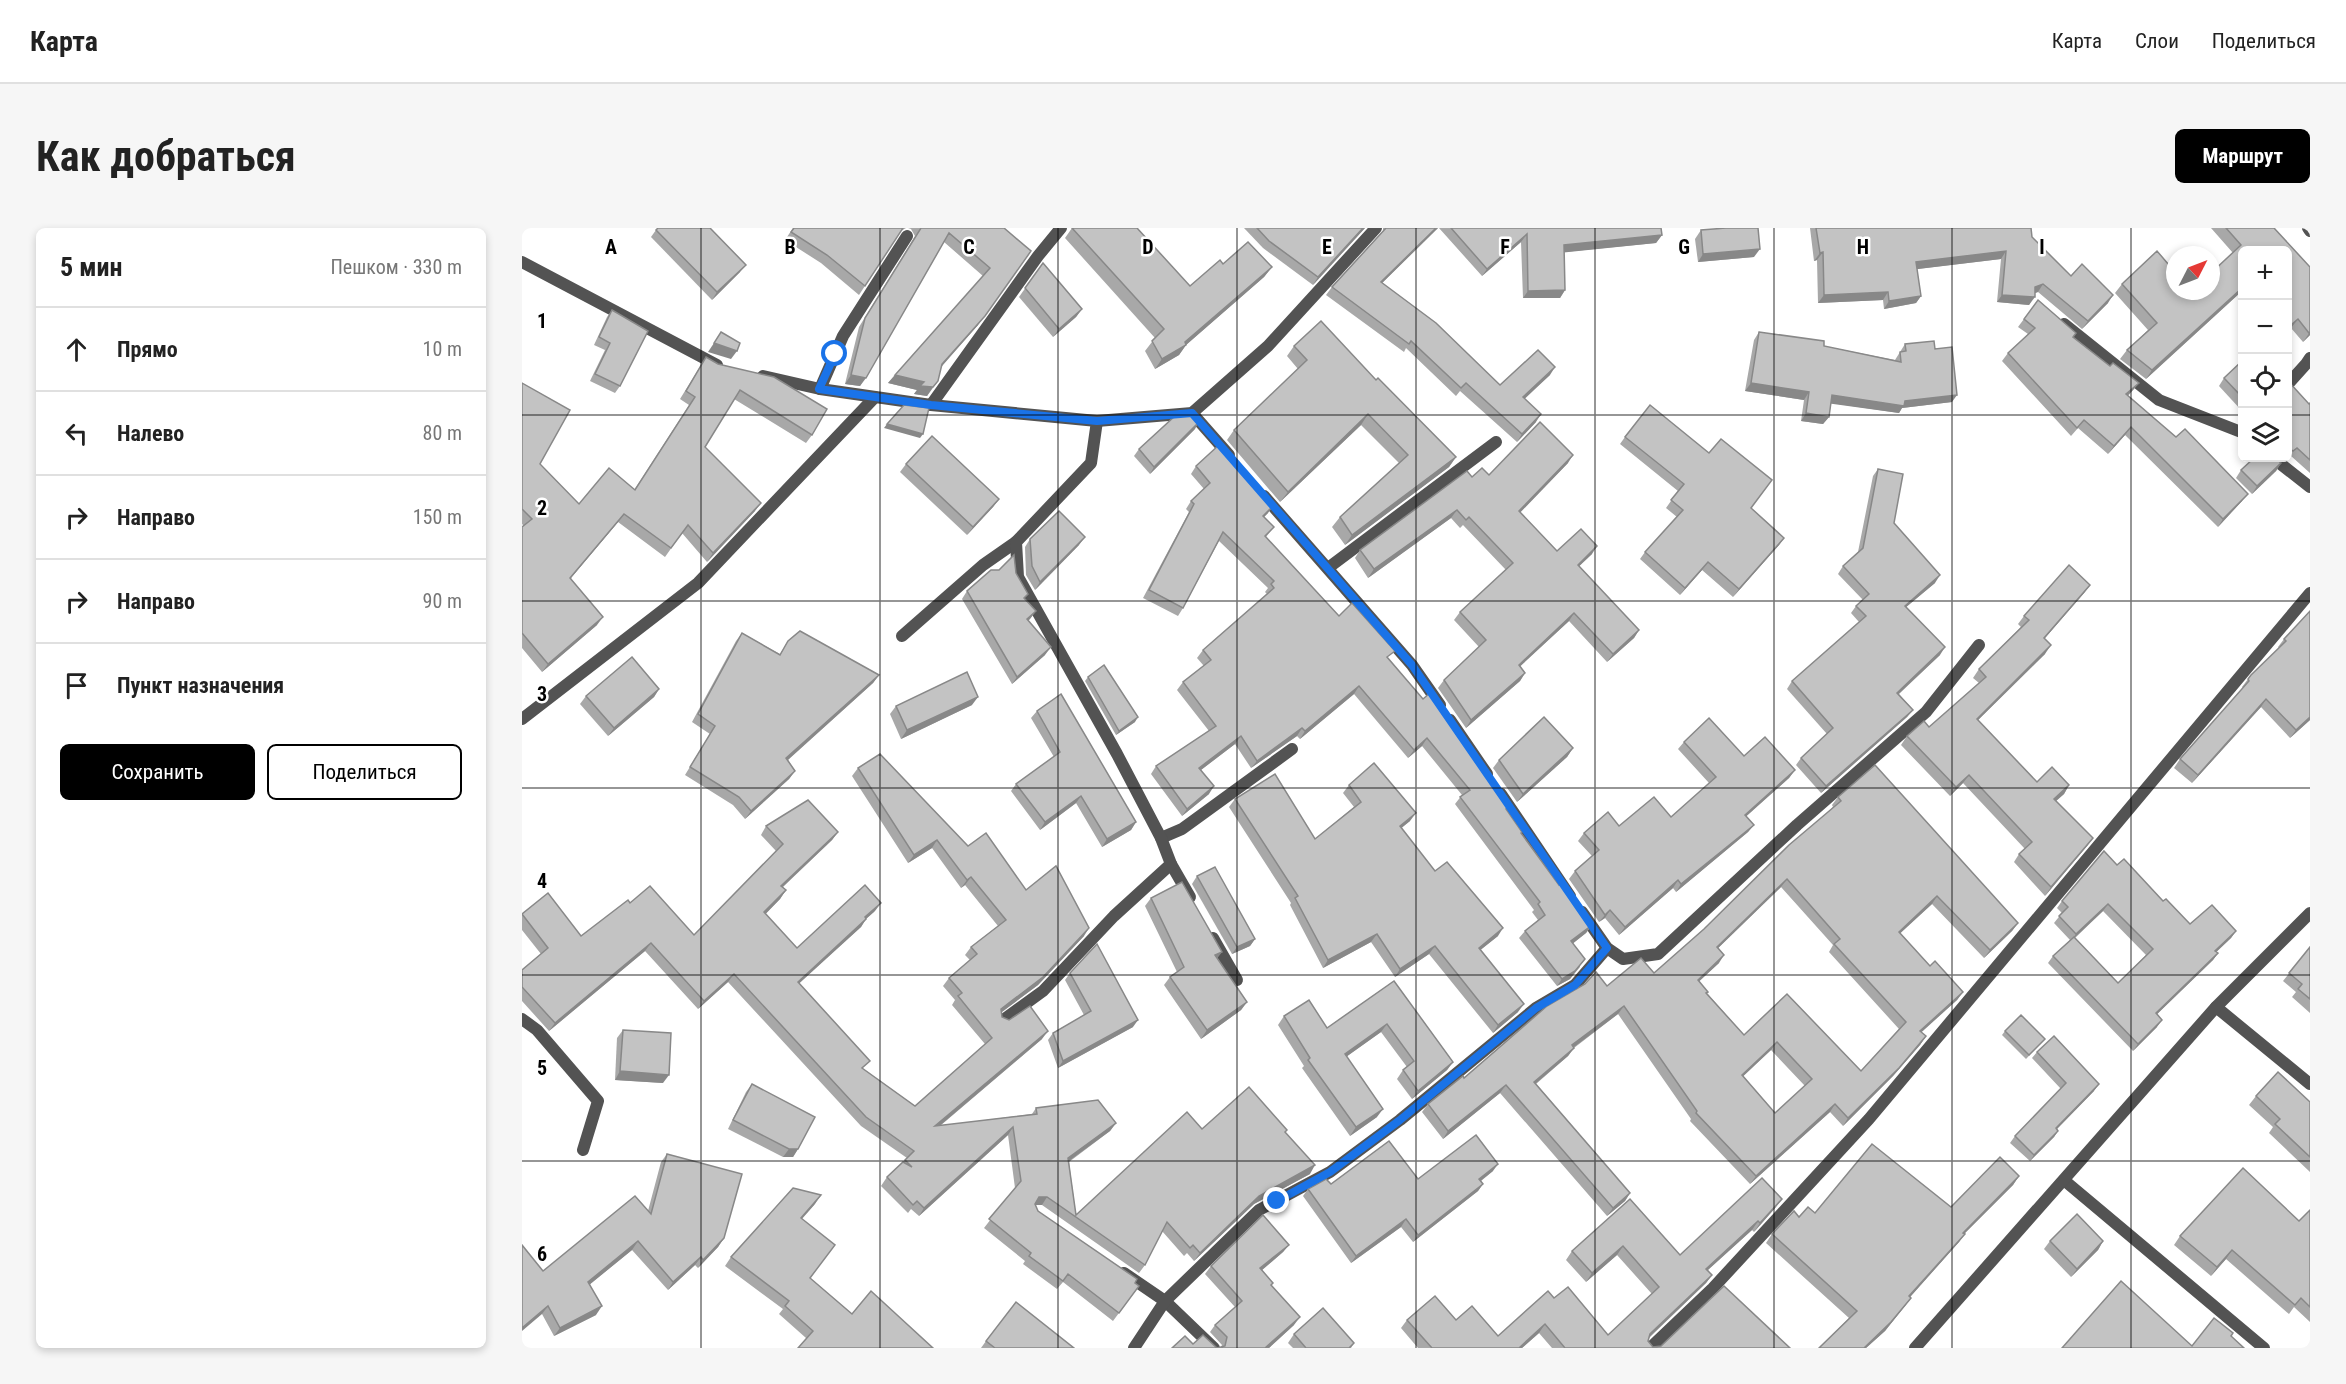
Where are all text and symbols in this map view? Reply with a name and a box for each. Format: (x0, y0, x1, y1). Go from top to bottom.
text: Карта (30, 25, 98, 58)
text: Карта (2052, 29, 2102, 53)
text: Слои (2135, 29, 2179, 53)
text: Поделиться (2212, 29, 2316, 53)
button: Маршрут (2175, 129, 2310, 183)
text: Как добраться (36, 132, 296, 181)
text: A (605, 235, 617, 259)
text: B (784, 235, 796, 259)
text: C (963, 235, 975, 259)
text: D (1142, 235, 1154, 259)
text: E (1322, 235, 1332, 259)
text: F (1500, 235, 1510, 259)
text: G (1678, 235, 1690, 259)
text: H (1857, 235, 1869, 259)
text: I (2039, 235, 2045, 259)
north arrow (2166, 246, 2220, 300)
map controls (2238, 246, 2292, 462)
button: + (2238, 246, 2292, 300)
text: 5 мин (60, 252, 122, 282)
text: Пешком · 330 m (330, 255, 462, 279)
button: − (2238, 300, 2292, 354)
text: 1 (537, 309, 547, 333)
icon: ahead (60, 333, 93, 366)
text: Прямо (117, 337, 178, 362)
text: 10 m (423, 337, 462, 361)
route start (821, 340, 847, 366)
button: locate (2238, 354, 2292, 408)
button: layers (2238, 408, 2292, 462)
icon: left (60, 417, 93, 450)
text: Налево (117, 421, 184, 446)
text: 80 m (423, 421, 462, 445)
text: 2 (537, 496, 547, 520)
icon: right (60, 501, 93, 534)
text: Направо (117, 505, 195, 530)
text: 150 m (413, 505, 462, 529)
icon: right (60, 585, 93, 618)
text: Направо (117, 589, 195, 614)
text: 90 m (423, 589, 462, 613)
icon: arrive (60, 669, 93, 702)
text: Пункт назначения (117, 673, 284, 698)
text: 3 (537, 682, 547, 706)
button: Сохранить (60, 744, 255, 800)
button: Поделиться (267, 744, 462, 800)
text: 4 (537, 869, 547, 893)
text: 5 (537, 1056, 547, 1080)
route end (1263, 1187, 1289, 1213)
text: 6 (537, 1242, 547, 1266)

